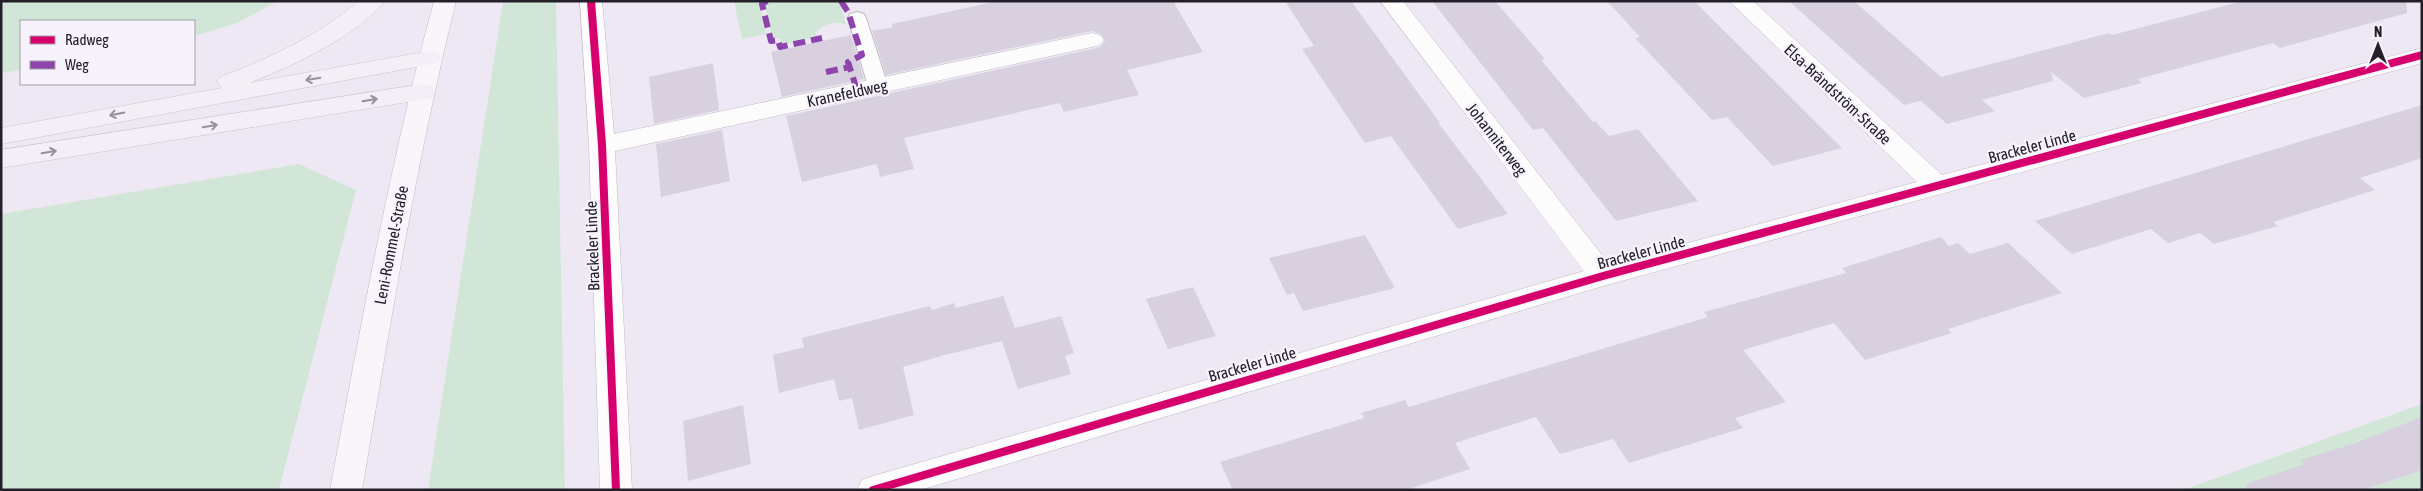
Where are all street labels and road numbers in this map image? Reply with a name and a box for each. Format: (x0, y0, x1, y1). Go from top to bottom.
street label: Elsa-Brändström-Straße (1781, 40, 1895, 148)
street label: Kranefeldweg (805, 76, 889, 111)
street label: Johanniterweg (1462, 99, 1531, 180)
street label: Brackeler Linde (1986, 126, 2078, 166)
street label: Leni-Rommel-Straße (371, 184, 411, 306)
street label: Brackeler Linde (581, 201, 603, 291)
street label: Brackeler Linde (1595, 232, 1687, 272)
street label: Brackeler Linde (1206, 343, 1298, 385)

